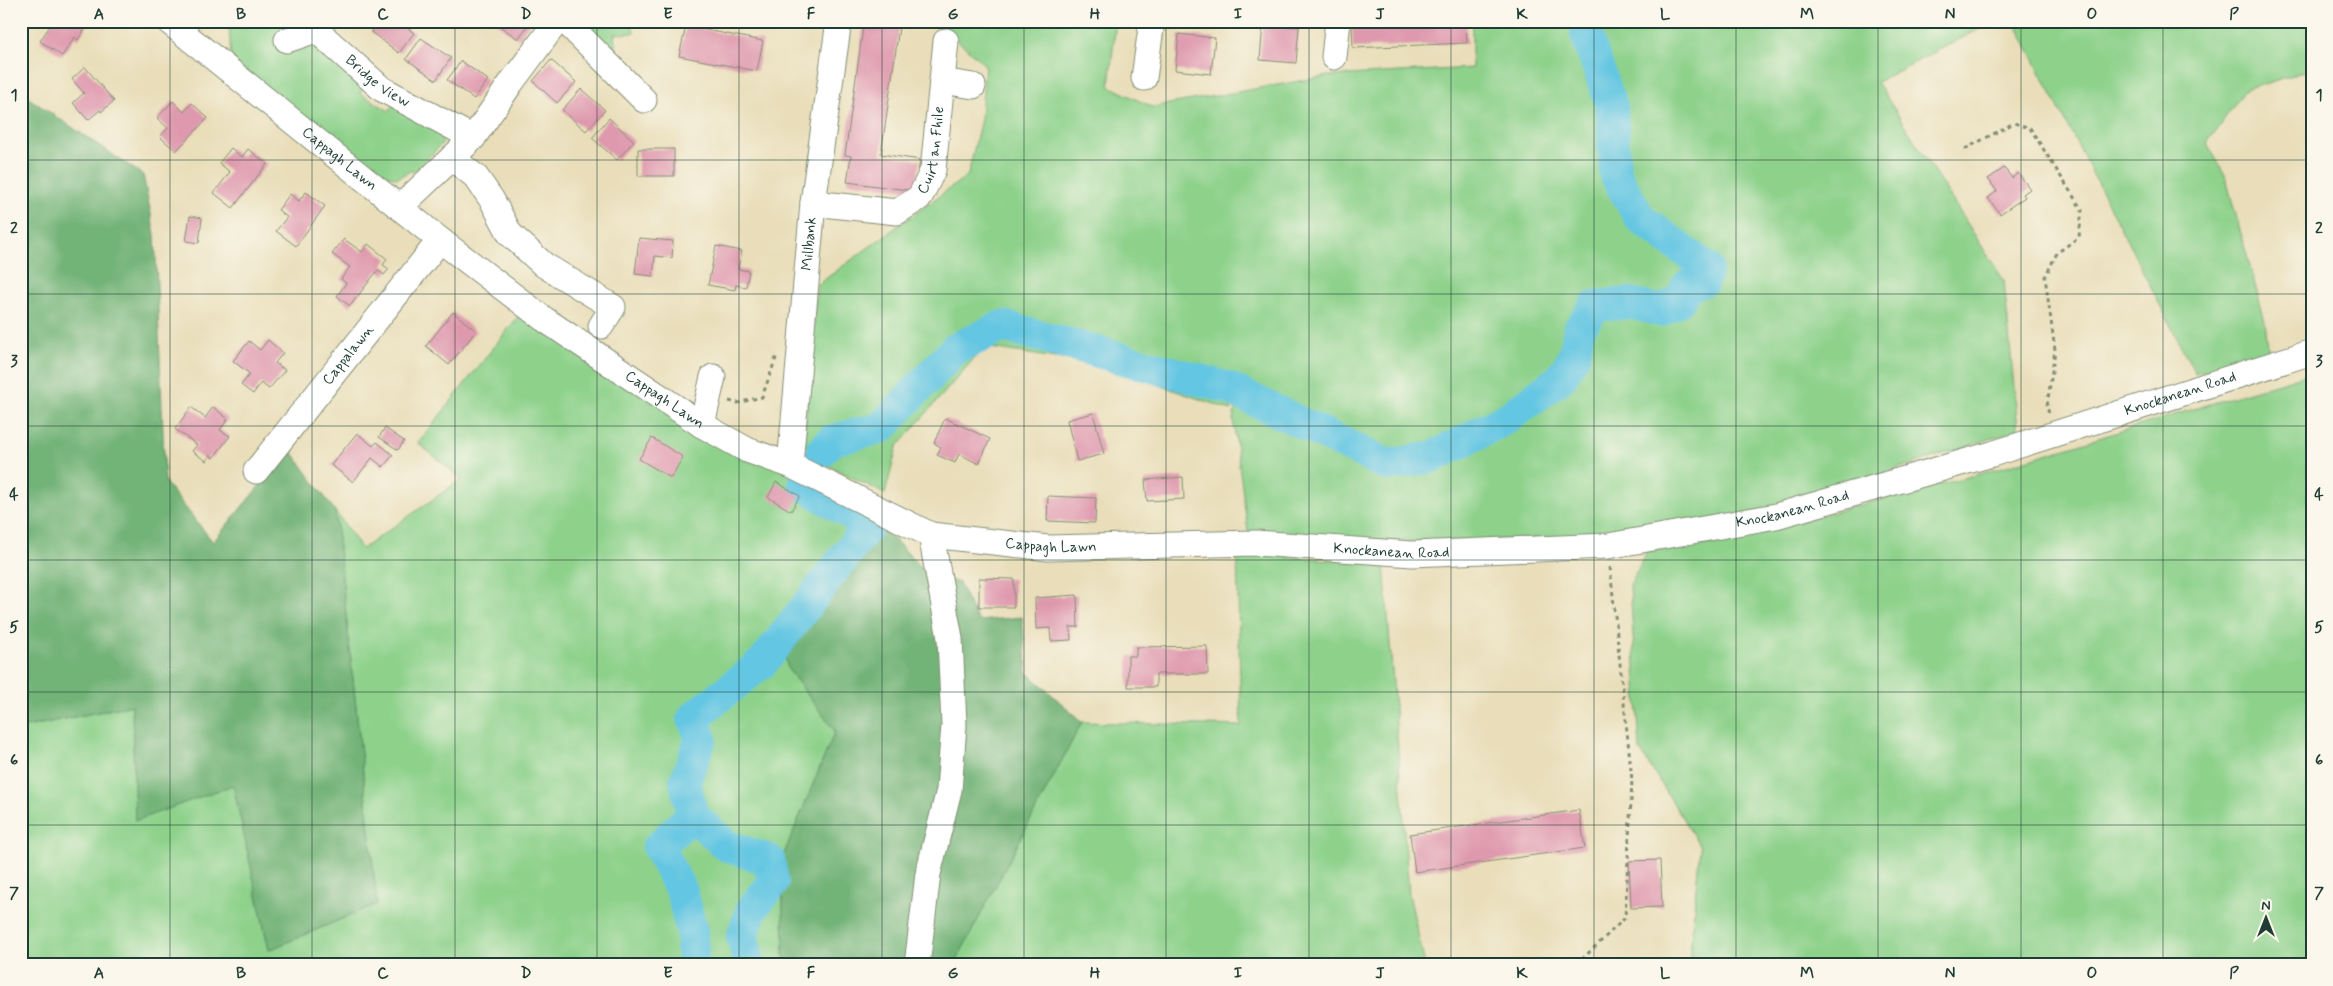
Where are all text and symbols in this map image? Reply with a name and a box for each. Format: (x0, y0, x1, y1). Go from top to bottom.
text: A (94, 4, 104, 25)
text: B (236, 4, 246, 25)
text: C (377, 4, 389, 25)
text: D (520, 4, 532, 25)
text: E (663, 4, 673, 25)
text: F (807, 4, 816, 25)
text: G (948, 4, 959, 25)
text: H (1090, 4, 1101, 25)
text: I (1234, 4, 1243, 25)
text: J (1375, 4, 1385, 25)
text: K (1516, 4, 1528, 25)
text: L (1660, 4, 1671, 25)
text: M (1800, 4, 1814, 25)
text: N (1945, 4, 1955, 25)
text: O (2087, 4, 2098, 25)
text: P (2229, 4, 2239, 25)
street label: Bridge View (341, 51, 413, 112)
text: 1 (10, 85, 18, 106)
text: 1 (2315, 85, 2323, 106)
street label: Cuirt an Fhile (913, 105, 949, 198)
street label: Cappagh Lawn (297, 122, 381, 195)
street label: Millbank (797, 216, 822, 272)
text: 2 (10, 218, 18, 239)
text: 2 (2315, 218, 2323, 239)
street label: Cappalawn (318, 321, 379, 390)
text: 3 (10, 351, 18, 372)
text: 3 (2315, 351, 2323, 372)
street label: Cappagh Lawn (621, 366, 708, 434)
street label: Knockanean Road (2122, 367, 2239, 421)
text: 4 (9, 484, 19, 505)
text: 4 (2314, 484, 2324, 505)
street label: Knockanean Road (1734, 486, 1851, 533)
street label: Cappagh Lawn (1004, 533, 1097, 558)
street label: Knockanean Road (1333, 538, 1450, 564)
text: 5 (9, 617, 19, 638)
text: 5 (2314, 617, 2324, 638)
text: 6 (10, 750, 18, 771)
text: 6 (2315, 750, 2323, 771)
text: 7 (9, 883, 19, 904)
text: 7 (2314, 883, 2324, 904)
north arrow (2240, 894, 2290, 944)
text: N (2261, 897, 2271, 915)
text: A (94, 963, 104, 984)
text: B (236, 963, 246, 984)
text: C (377, 963, 389, 984)
text: D (520, 963, 532, 984)
text: E (663, 963, 673, 984)
text: F (807, 963, 816, 984)
text: G (948, 963, 959, 984)
text: H (1090, 963, 1101, 984)
text: I (1234, 963, 1243, 984)
text: J (1375, 963, 1385, 984)
text: K (1516, 963, 1528, 984)
text: L (1660, 963, 1671, 984)
text: M (1800, 963, 1814, 984)
text: N (1945, 963, 1955, 984)
text: O (2087, 963, 2098, 984)
text: P (2229, 963, 2239, 984)

